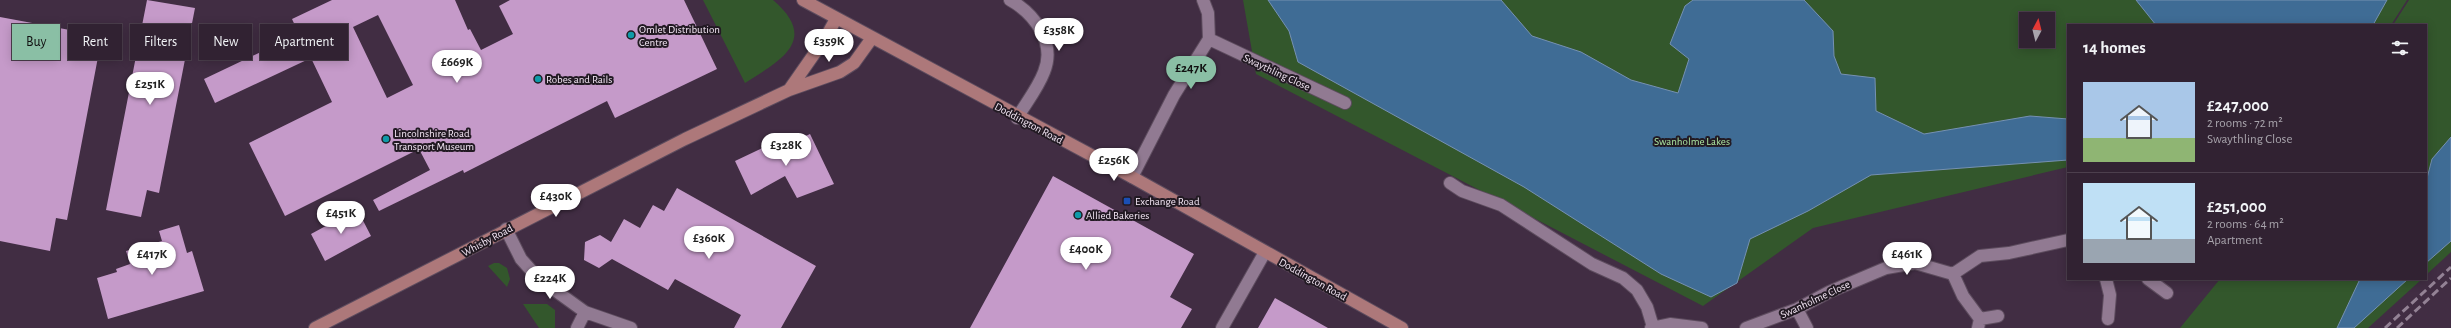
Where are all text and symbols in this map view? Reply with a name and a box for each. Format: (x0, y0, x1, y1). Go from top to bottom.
north arrow (2019, 12, 2055, 48)
map controls (2019, 12, 2055, 48)
pin: £358K (1031, 18, 1087, 52)
chip: Buy (12, 24, 60, 60)
chip: Rent (68, 24, 122, 60)
chip: Filters (130, 24, 191, 60)
chip: New (199, 24, 252, 60)
chip: Apartment (260, 24, 348, 60)
place label: Omlet Distribution Centre (639, 24, 720, 48)
text: £358K (1043, 24, 1075, 37)
pin: £359K (801, 29, 857, 63)
marker: Omlet Distribution Centre (626, 30, 636, 40)
text: £359K (814, 35, 844, 48)
icon: filters (2389, 37, 2411, 59)
text: 14 homes (2083, 39, 2146, 56)
pin: £669K (429, 50, 485, 84)
street label: Swaythling Close (1242, 52, 1312, 93)
text: £669K (441, 56, 473, 69)
pin: £247K (1163, 56, 1219, 90)
text: £247K (1175, 62, 1207, 75)
pin: £251K (122, 72, 178, 106)
marker: Robes and Rails (533, 74, 543, 84)
place label: Robes and Rails (546, 74, 612, 85)
text: £251K (135, 78, 165, 91)
text: £247,000 (2207, 97, 2269, 114)
icon: home (2115, 98, 2163, 146)
street label: Doddington Road (993, 101, 1065, 146)
text: 2 rooms · 72 m² (2207, 117, 2283, 130)
place label: Lincolnshire Road Transport Museum (394, 128, 474, 152)
pin: £328K (758, 133, 814, 167)
text: Swaythling Close (2207, 133, 2292, 146)
marker: Lincolnshire Road Transport Museum (381, 134, 391, 144)
park label: Swanholme Lakes (1654, 136, 1730, 147)
text: £328K (770, 139, 802, 152)
pin: £256K (1086, 148, 1142, 182)
text: £256K (1098, 154, 1130, 167)
pin: £430K (528, 184, 584, 218)
text: £430K (540, 190, 572, 203)
marker: Exchange Road (1122, 196, 1132, 206)
place label: Exchange Road (1135, 196, 1200, 207)
text: £251,000 (2207, 198, 2267, 215)
icon: home (2115, 199, 2163, 247)
pin: £451K (313, 201, 369, 235)
text: £451K (326, 207, 356, 220)
marker: Allied Bakeries (1073, 210, 1083, 220)
place label: Allied Bakeries (1086, 210, 1149, 221)
text: 2 rooms · 64 m² (2207, 218, 2284, 231)
street label: Whisby Road (460, 222, 515, 258)
pin: £360K (681, 226, 737, 260)
text: £360K (693, 232, 725, 245)
text: Apartment (2207, 234, 2262, 247)
pin: £400K (1058, 237, 1114, 271)
pin: £417K (124, 242, 180, 276)
pin: £461K (1879, 242, 1935, 276)
text: £400K (1069, 243, 1103, 256)
text: £417K (137, 248, 167, 261)
text: £461K (1892, 248, 1922, 261)
street label: Doddington Road (1277, 256, 1349, 303)
pin: £224K (522, 266, 578, 300)
text: £224K (534, 272, 566, 285)
street label: Swanholme Close (1779, 279, 1852, 320)

